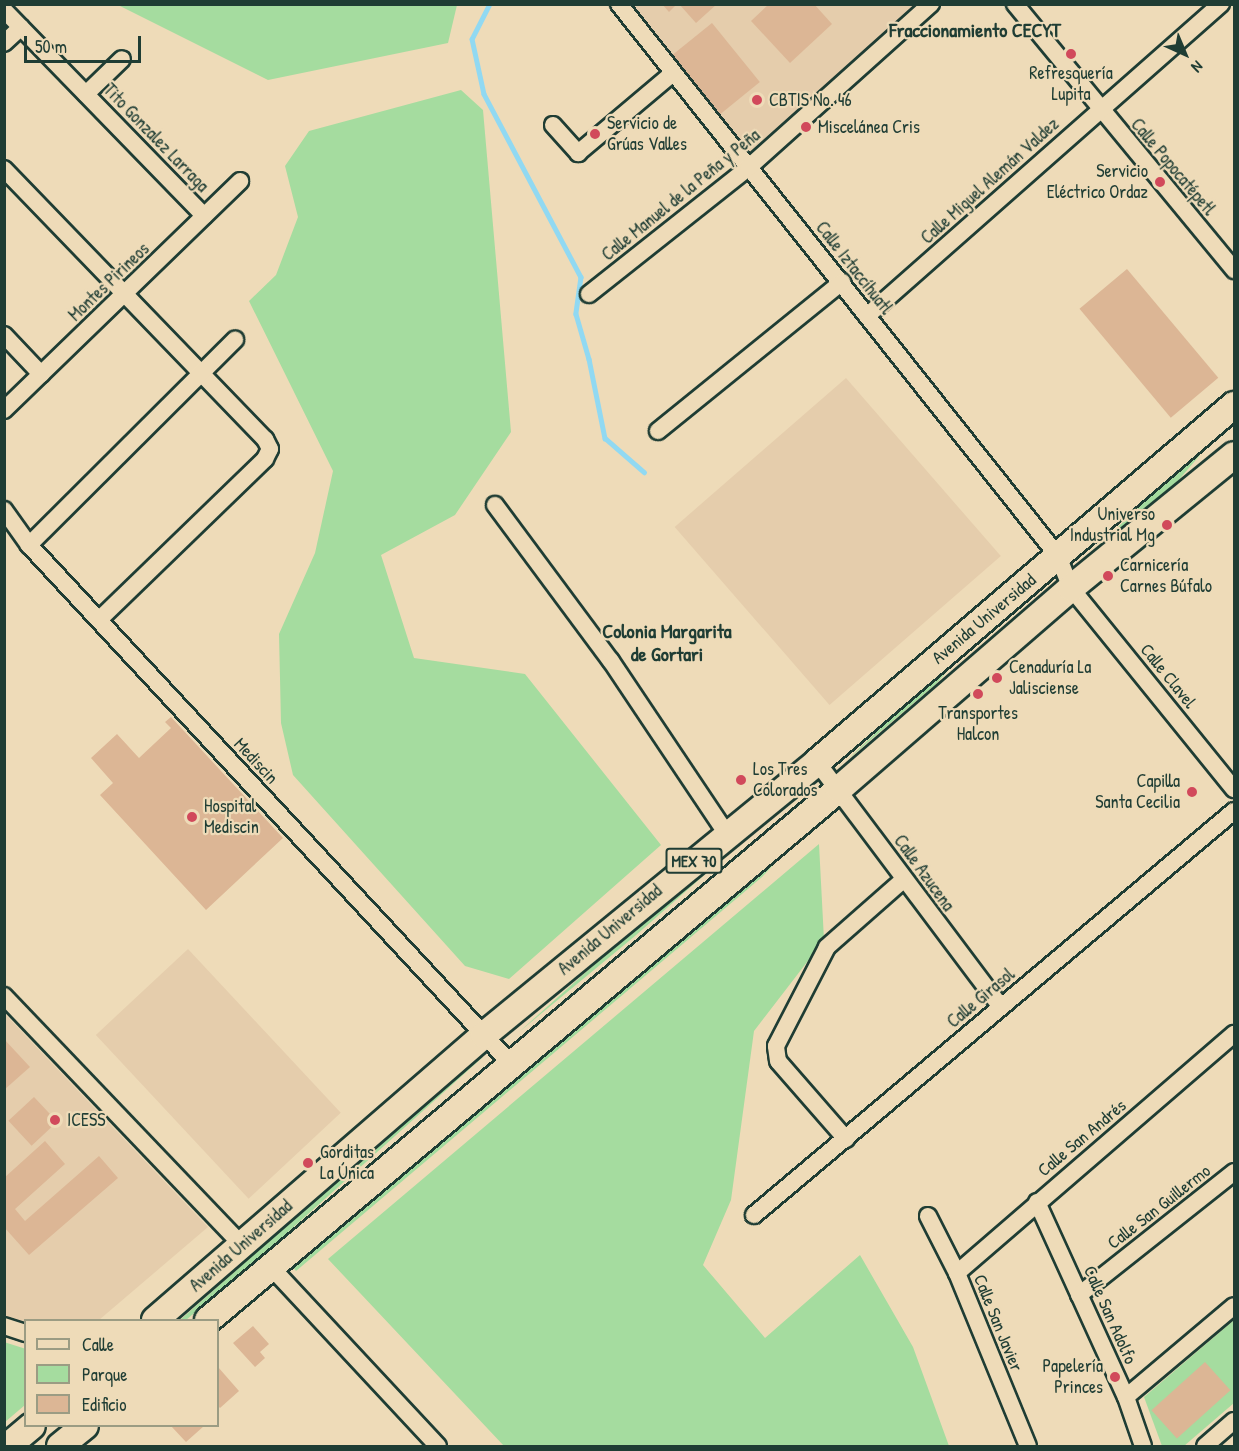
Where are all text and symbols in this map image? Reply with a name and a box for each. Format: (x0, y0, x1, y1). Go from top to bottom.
district label: Fraccionamiento CECYT (889, 17, 1061, 41)
scale bar (27, 24, 144, 62)
north arrow (1155, 24, 1215, 84)
text: 50 m (35, 34, 67, 59)
marker: Refresquería Lupita (1064, 47, 1078, 61)
text: N (1187, 56, 1208, 78)
place label: Refresquería Lupita (1029, 63, 1113, 106)
street label: Tito Gonzalez Larraga (99, 79, 213, 197)
place label: CBTIS No. 46 (769, 89, 852, 111)
marker: CBTIS No. 46 (750, 93, 764, 107)
place label: Servicio de Grúas Valles (607, 113, 687, 156)
street label: Calle Miguel Alemán Valdez (917, 113, 1063, 249)
street label: Calle Popocatépetl (1126, 114, 1220, 220)
place label: Miscelánea Cris (818, 116, 920, 138)
marker: Miscelánea Cris (799, 120, 813, 134)
street label: Calle Manuel de la Peña y Peña (597, 124, 765, 266)
marker: Servicio de Grúas Valles (588, 127, 602, 141)
place label: Servicio Eléctrico Ordaz (1047, 161, 1148, 204)
marker: Servicio Eléctrico Ordaz (1153, 175, 1167, 189)
street label: Calle Iztaccíhuatl (811, 217, 897, 319)
street label: Montes Pirineos (64, 238, 154, 326)
place label: Universo Industrial Mg (1070, 504, 1155, 546)
marker: Universo Industrial Mg (1160, 518, 1174, 532)
place label: Carnicería Carnes Búfalo (1120, 555, 1212, 598)
street label: Avenida Universidad (928, 569, 1040, 669)
marker: Carnicería Carnes Búfalo (1101, 569, 1115, 583)
district label: Colonia Margarita de Gortari (602, 618, 732, 665)
street label: Calle Clavel (1135, 639, 1201, 713)
place label: Cenaduría La Jalisciense (1009, 657, 1091, 700)
marker: Cenaduría La Jalisciense (990, 671, 1004, 685)
marker: Transportes Halcon (971, 687, 985, 701)
place label: Transportes Halcon (938, 703, 1018, 746)
street label: Mediscin (229, 734, 283, 788)
place label: Los Tres Colorados (753, 759, 817, 802)
place label: Capilla Santa Cecilia (1095, 771, 1180, 814)
marker: Los Tres Colorados (734, 773, 748, 787)
marker: Capilla Santa Cecilia (1185, 785, 1199, 799)
place label: Hospital Mediscin (204, 796, 259, 838)
marker: Hospital Mediscin (185, 810, 199, 824)
street label: Calle Azucena (889, 831, 959, 915)
road number: MEX 70 (666, 848, 722, 874)
street label: Avenida Universidad (554, 880, 666, 980)
street label: Calle Girasol (943, 963, 1019, 1033)
street label: Calle San Andrés (1033, 1095, 1131, 1181)
place label: ICESS (67, 1109, 106, 1131)
marker: ICESS (48, 1113, 62, 1127)
place label: Gorditas La Única (320, 1142, 374, 1184)
marker: Gorditas La Única (301, 1156, 315, 1170)
street label: Calle San Guillermo (1103, 1160, 1215, 1254)
street label: Avenida Universidad (185, 1196, 297, 1296)
street label: Calle San Adolfo (1079, 1263, 1141, 1367)
street label: Calle San Javier (969, 1271, 1027, 1375)
legend (24, 1319, 219, 1427)
text: Calle (82, 1332, 114, 1357)
place label: Papelería Princes (1042, 1356, 1103, 1398)
text: Parque (82, 1362, 127, 1387)
marker: Papelería Princes (1108, 1370, 1122, 1384)
text: Edificio (82, 1392, 126, 1417)

